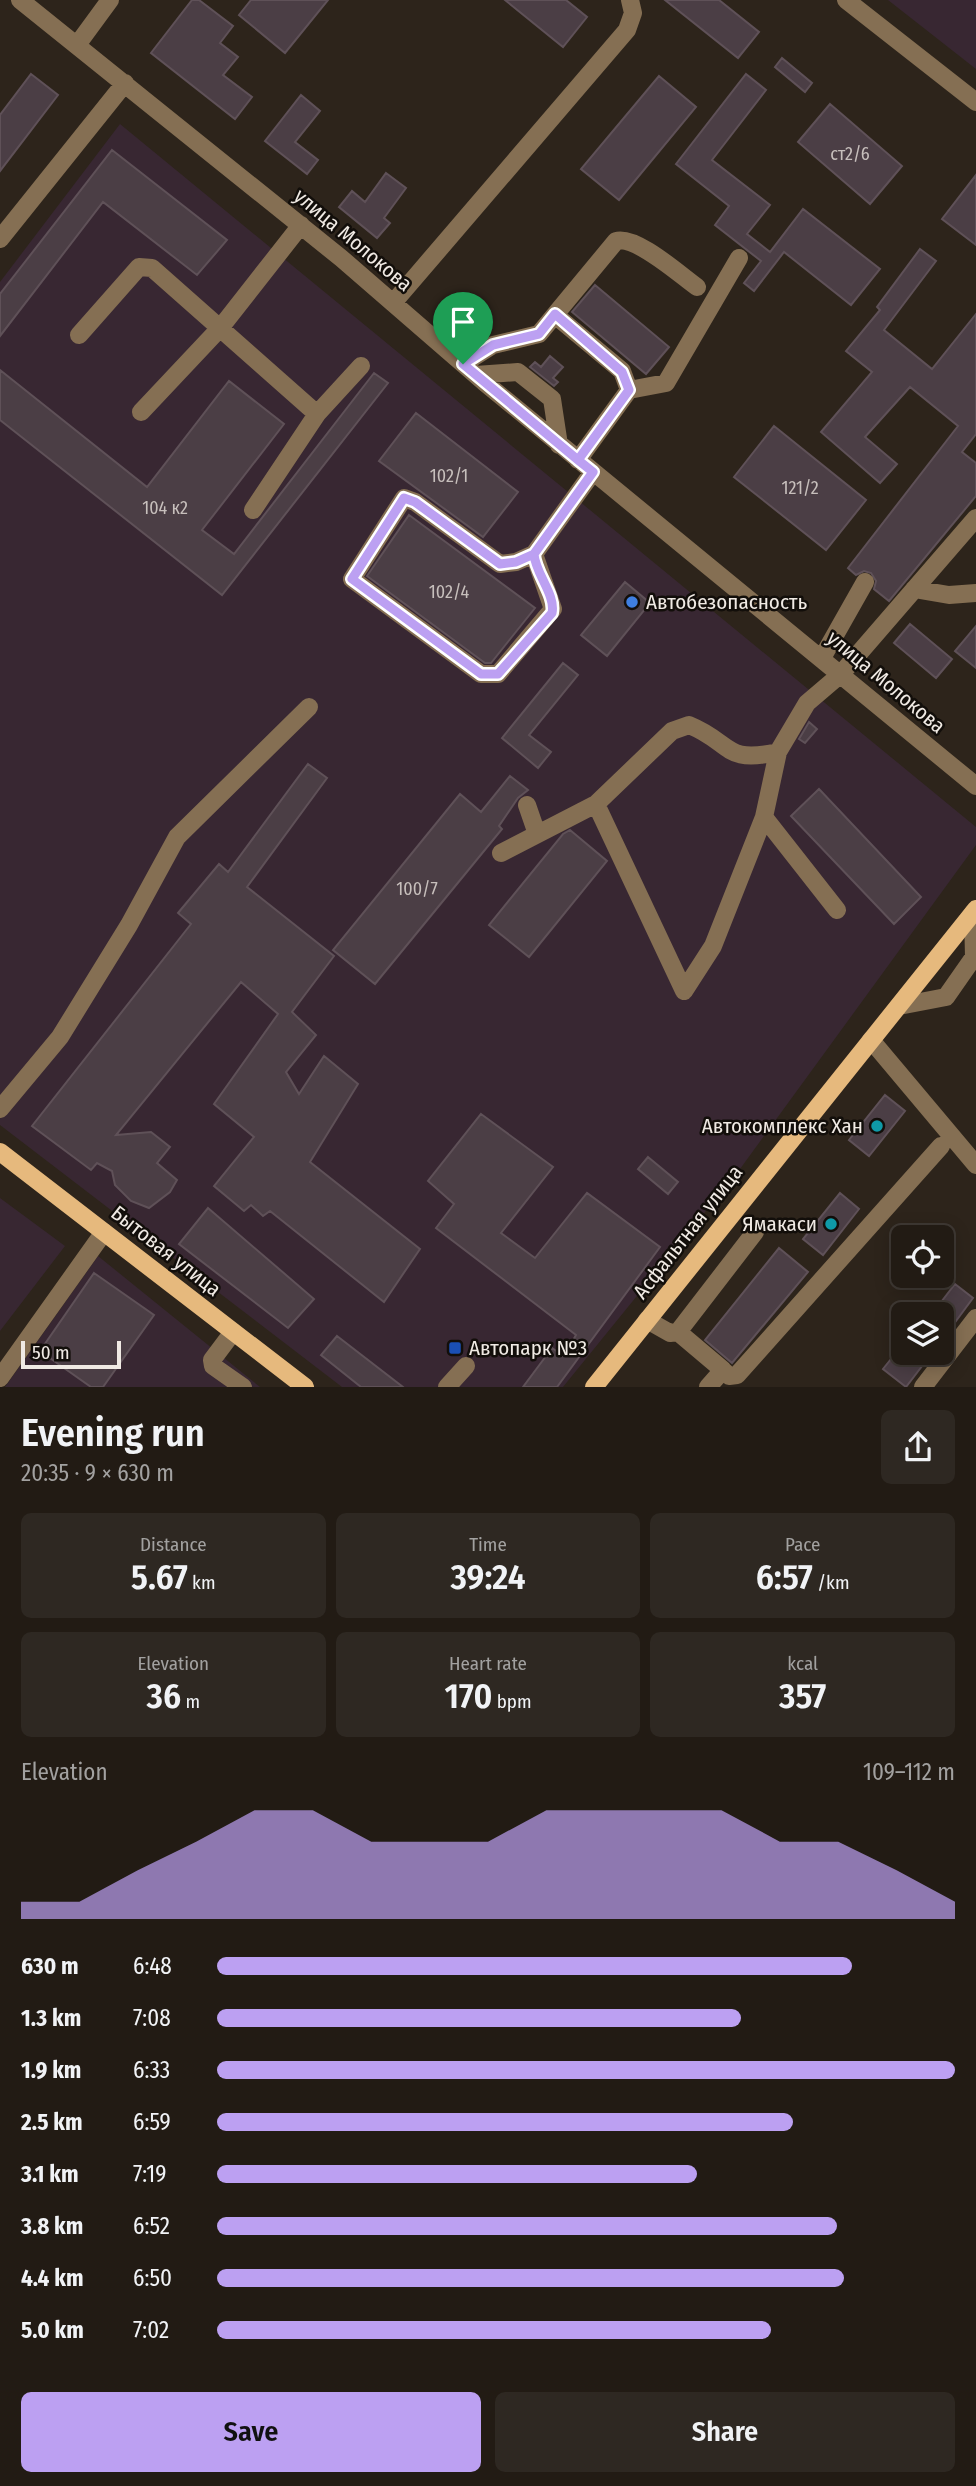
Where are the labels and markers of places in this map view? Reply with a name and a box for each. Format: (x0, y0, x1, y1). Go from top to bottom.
pin (433, 292, 493, 364)
place label: Автобезопасность (646, 589, 807, 615)
marker: Автобезопасность (624, 594, 640, 610)
place label: Автокомплекс Хан (702, 1113, 863, 1139)
marker: Автокомплекс Хан (869, 1118, 885, 1134)
place label: Ямакаси (742, 1211, 817, 1237)
marker: Ямакаси (823, 1216, 839, 1232)
place label: Автопарк №3 (469, 1335, 587, 1361)
marker: Автопарк №3 (447, 1340, 463, 1356)

